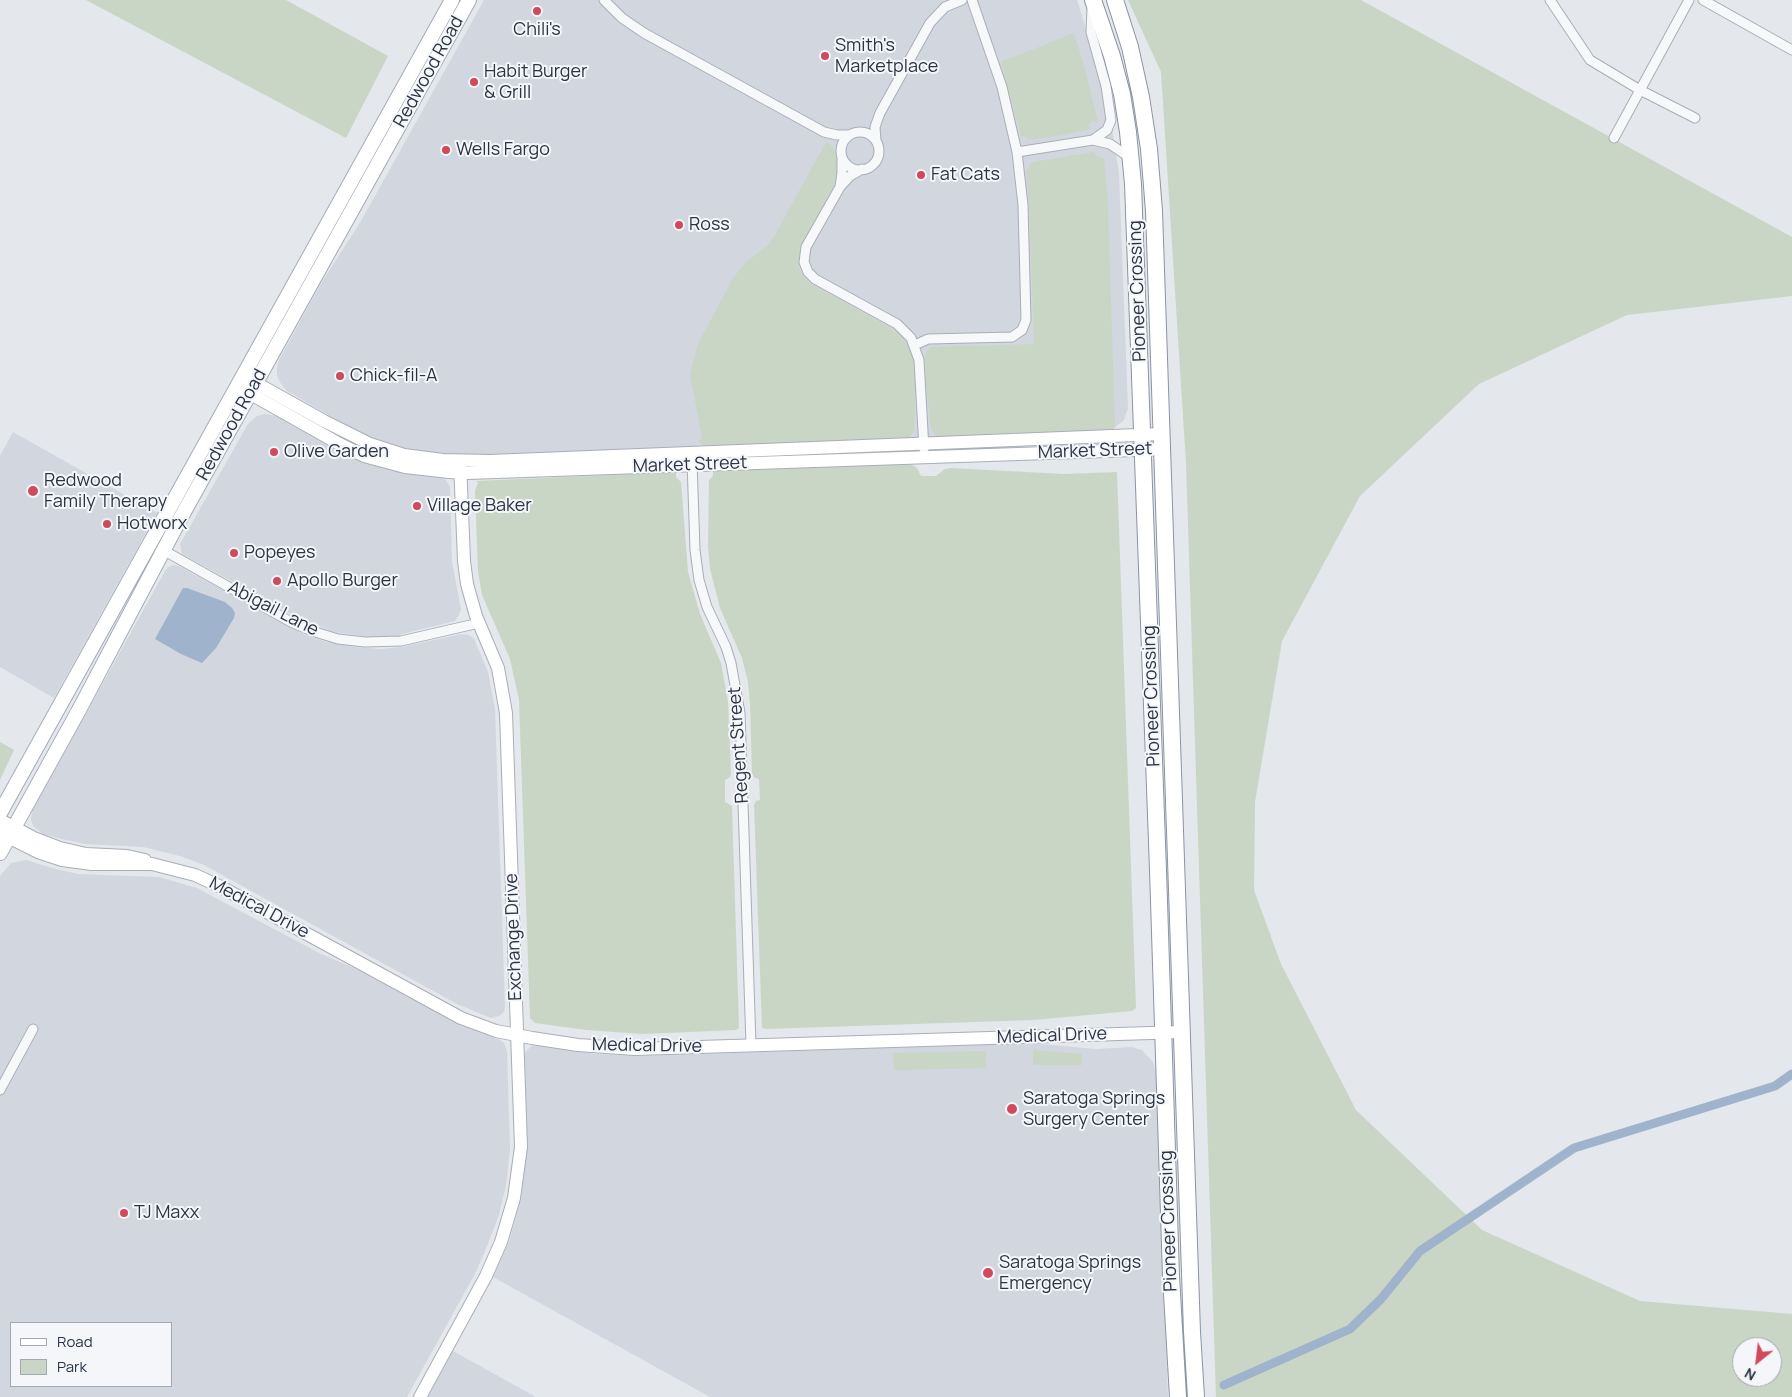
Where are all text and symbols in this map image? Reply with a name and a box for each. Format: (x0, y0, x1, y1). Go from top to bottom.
marker: Chili's (531, 5, 543, 17)
street label: Redwood Road (389, 12, 469, 132)
place label: Chili's (513, 19, 561, 41)
place label: Smith's Marketplace (835, 35, 938, 78)
marker: Smith's Marketplace (819, 50, 831, 62)
place label: Habit Burger & Grill (484, 61, 588, 104)
marker: Habit Burger & Grill (468, 76, 480, 88)
place label: Wells Fargo (456, 139, 550, 161)
marker: Wells Fargo (440, 144, 452, 156)
place label: Fat Cats (931, 164, 1000, 186)
marker: Fat Cats (915, 169, 927, 181)
place label: Ross (689, 214, 730, 236)
marker: Ross (673, 219, 685, 231)
street label: Pioneer Crossing (1125, 220, 1151, 362)
street label: Redwood Road (192, 365, 272, 485)
place label: Chick-fil-A (350, 365, 437, 387)
marker: Chick-fil-A (334, 370, 346, 382)
street label: Market Street (1037, 438, 1153, 464)
place label: Olive Garden (284, 441, 389, 463)
marker: Olive Garden (268, 446, 280, 458)
street label: Market Street (632, 452, 748, 478)
place label: Redwood Family Therapy (44, 470, 167, 512)
marker: Redwood Family Therapy (26, 484, 40, 498)
place label: Village Baker (427, 495, 532, 517)
marker: Village Baker (411, 500, 423, 512)
place label: Hotworx (117, 513, 187, 535)
marker: Hotworx (101, 518, 113, 530)
place label: Popeyes (244, 542, 316, 564)
marker: Popeyes (228, 547, 240, 559)
place label: Apollo Burger (287, 570, 398, 592)
marker: Apollo Burger (271, 575, 283, 587)
street label: Abigail Lane (224, 577, 322, 641)
street label: Pioneer Crossing (1139, 625, 1165, 767)
street label: Regent Street (724, 686, 754, 804)
street label: Medical Drive (205, 873, 313, 943)
street label: Exchange Drive (501, 873, 527, 1001)
street label: Medical Drive (997, 1023, 1107, 1049)
street label: Medical Drive (592, 1034, 702, 1058)
place label: Saratoga Springs Surgery Center (1023, 1088, 1165, 1130)
marker: Saratoga Springs Surgery Center (1005, 1102, 1019, 1116)
street label: Pioneer Crossing (1156, 1150, 1182, 1292)
place label: TJ Maxx (134, 1202, 199, 1224)
marker: TJ Maxx (118, 1207, 130, 1219)
place label: Saratoga Springs Emergency (999, 1252, 1141, 1294)
marker: Saratoga Springs Emergency (981, 1266, 995, 1280)
legend (10, 1322, 172, 1387)
text: Road (57, 1331, 93, 1352)
north arrow (1732, 1337, 1782, 1387)
text: Park (57, 1356, 87, 1377)
text: N (1741, 1364, 1759, 1385)

